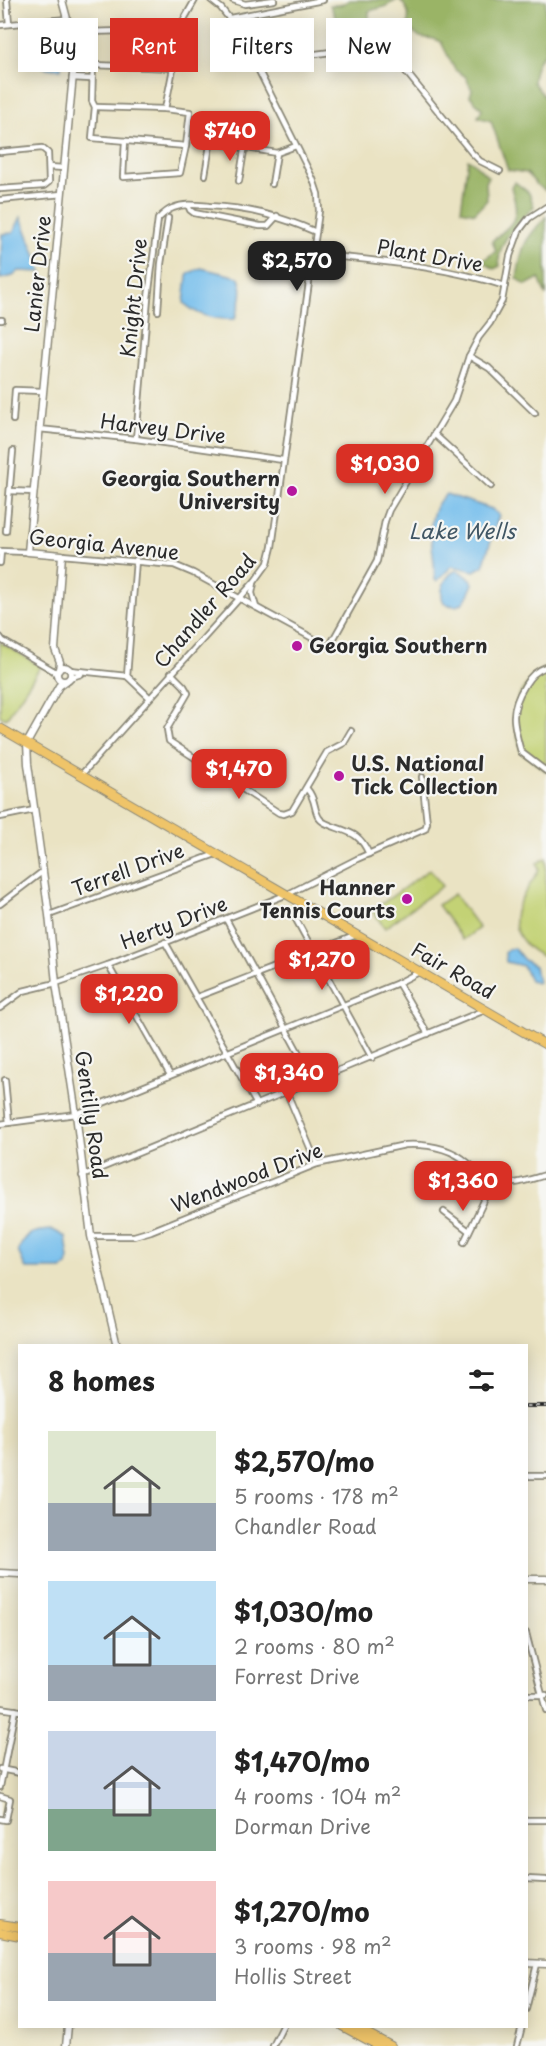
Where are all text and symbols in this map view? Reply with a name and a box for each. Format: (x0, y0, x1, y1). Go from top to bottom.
chip: Buy (18, 18, 98, 72)
chip: Rent (110, 18, 198, 72)
chip: Filters (210, 18, 314, 72)
chip: New (326, 18, 412, 72)
pin: $740 (194, 111, 266, 162)
text: $740 (204, 115, 256, 145)
street label: Lanier Drive (16, 214, 58, 334)
street label: Plant Drive (375, 231, 485, 279)
street label: Knight Drive (112, 237, 154, 359)
pin: $2,570 (248, 241, 346, 292)
text: $2,570 (262, 245, 332, 275)
street label: Harvey Drive (99, 405, 228, 451)
pin: $1,030 (336, 444, 434, 495)
text: $1,030 (350, 448, 420, 478)
place label: Georgia Southern University (102, 463, 280, 516)
marker: Georgia Southern University (285, 484, 299, 498)
water label: Lake Wells (409, 514, 518, 546)
street label: Georgia Avenue (28, 521, 181, 567)
street label: Chandler Road (146, 547, 262, 674)
place label: Georgia Southern (309, 630, 488, 660)
marker: Georgia Southern (290, 639, 304, 653)
place label: U.S. National Tick Collection (351, 748, 498, 801)
pin: $1,470 (190, 749, 288, 800)
text: $1,470 (206, 753, 272, 783)
marker: U.S. National Tick Collection (332, 769, 346, 783)
street label: Terrell Drive (67, 835, 188, 903)
place label: Hanner Tennis Courts (260, 872, 396, 925)
street label: Herty Drive (116, 888, 231, 956)
marker: Hanner Tennis Courts (400, 892, 414, 906)
street label: Fair Road (406, 934, 501, 1006)
pin: $1,270 (273, 940, 371, 991)
text: $1,270 (289, 944, 355, 974)
pin: $1,220 (80, 974, 178, 1025)
text: $1,220 (95, 978, 163, 1008)
street label: Gentilly Road (68, 1049, 116, 1181)
pin: $1,340 (240, 1053, 338, 1104)
text: $1,340 (254, 1057, 324, 1087)
street label: Wendwood Drive (167, 1134, 327, 1220)
pin: $1,360 (414, 1161, 512, 1212)
text: $1,360 (428, 1165, 498, 1195)
text: 8 homes (48, 1361, 155, 1400)
icon: filters (465, 1364, 498, 1397)
text: $2,570/mo (234, 1442, 374, 1481)
icon: home (96, 1455, 168, 1527)
text: 5 rooms · 178 m² (234, 1481, 399, 1511)
text: Chandler Road (234, 1511, 377, 1541)
text: $1,030/mo (234, 1592, 373, 1631)
icon: home (96, 1605, 168, 1677)
text: 2 rooms · 80 m² (234, 1631, 395, 1661)
text: Forrest Drive (234, 1661, 360, 1691)
text: $1,470/mo (234, 1742, 370, 1781)
icon: home (96, 1755, 168, 1827)
text: 4 rooms · 104 m² (234, 1781, 401, 1811)
text: Dorman Drive (234, 1811, 371, 1841)
text: $1,270/mo (234, 1892, 370, 1931)
icon: home (96, 1905, 168, 1977)
text: 3 rooms · 98 m² (234, 1931, 392, 1961)
text: Hollis Street (234, 1961, 352, 1991)

